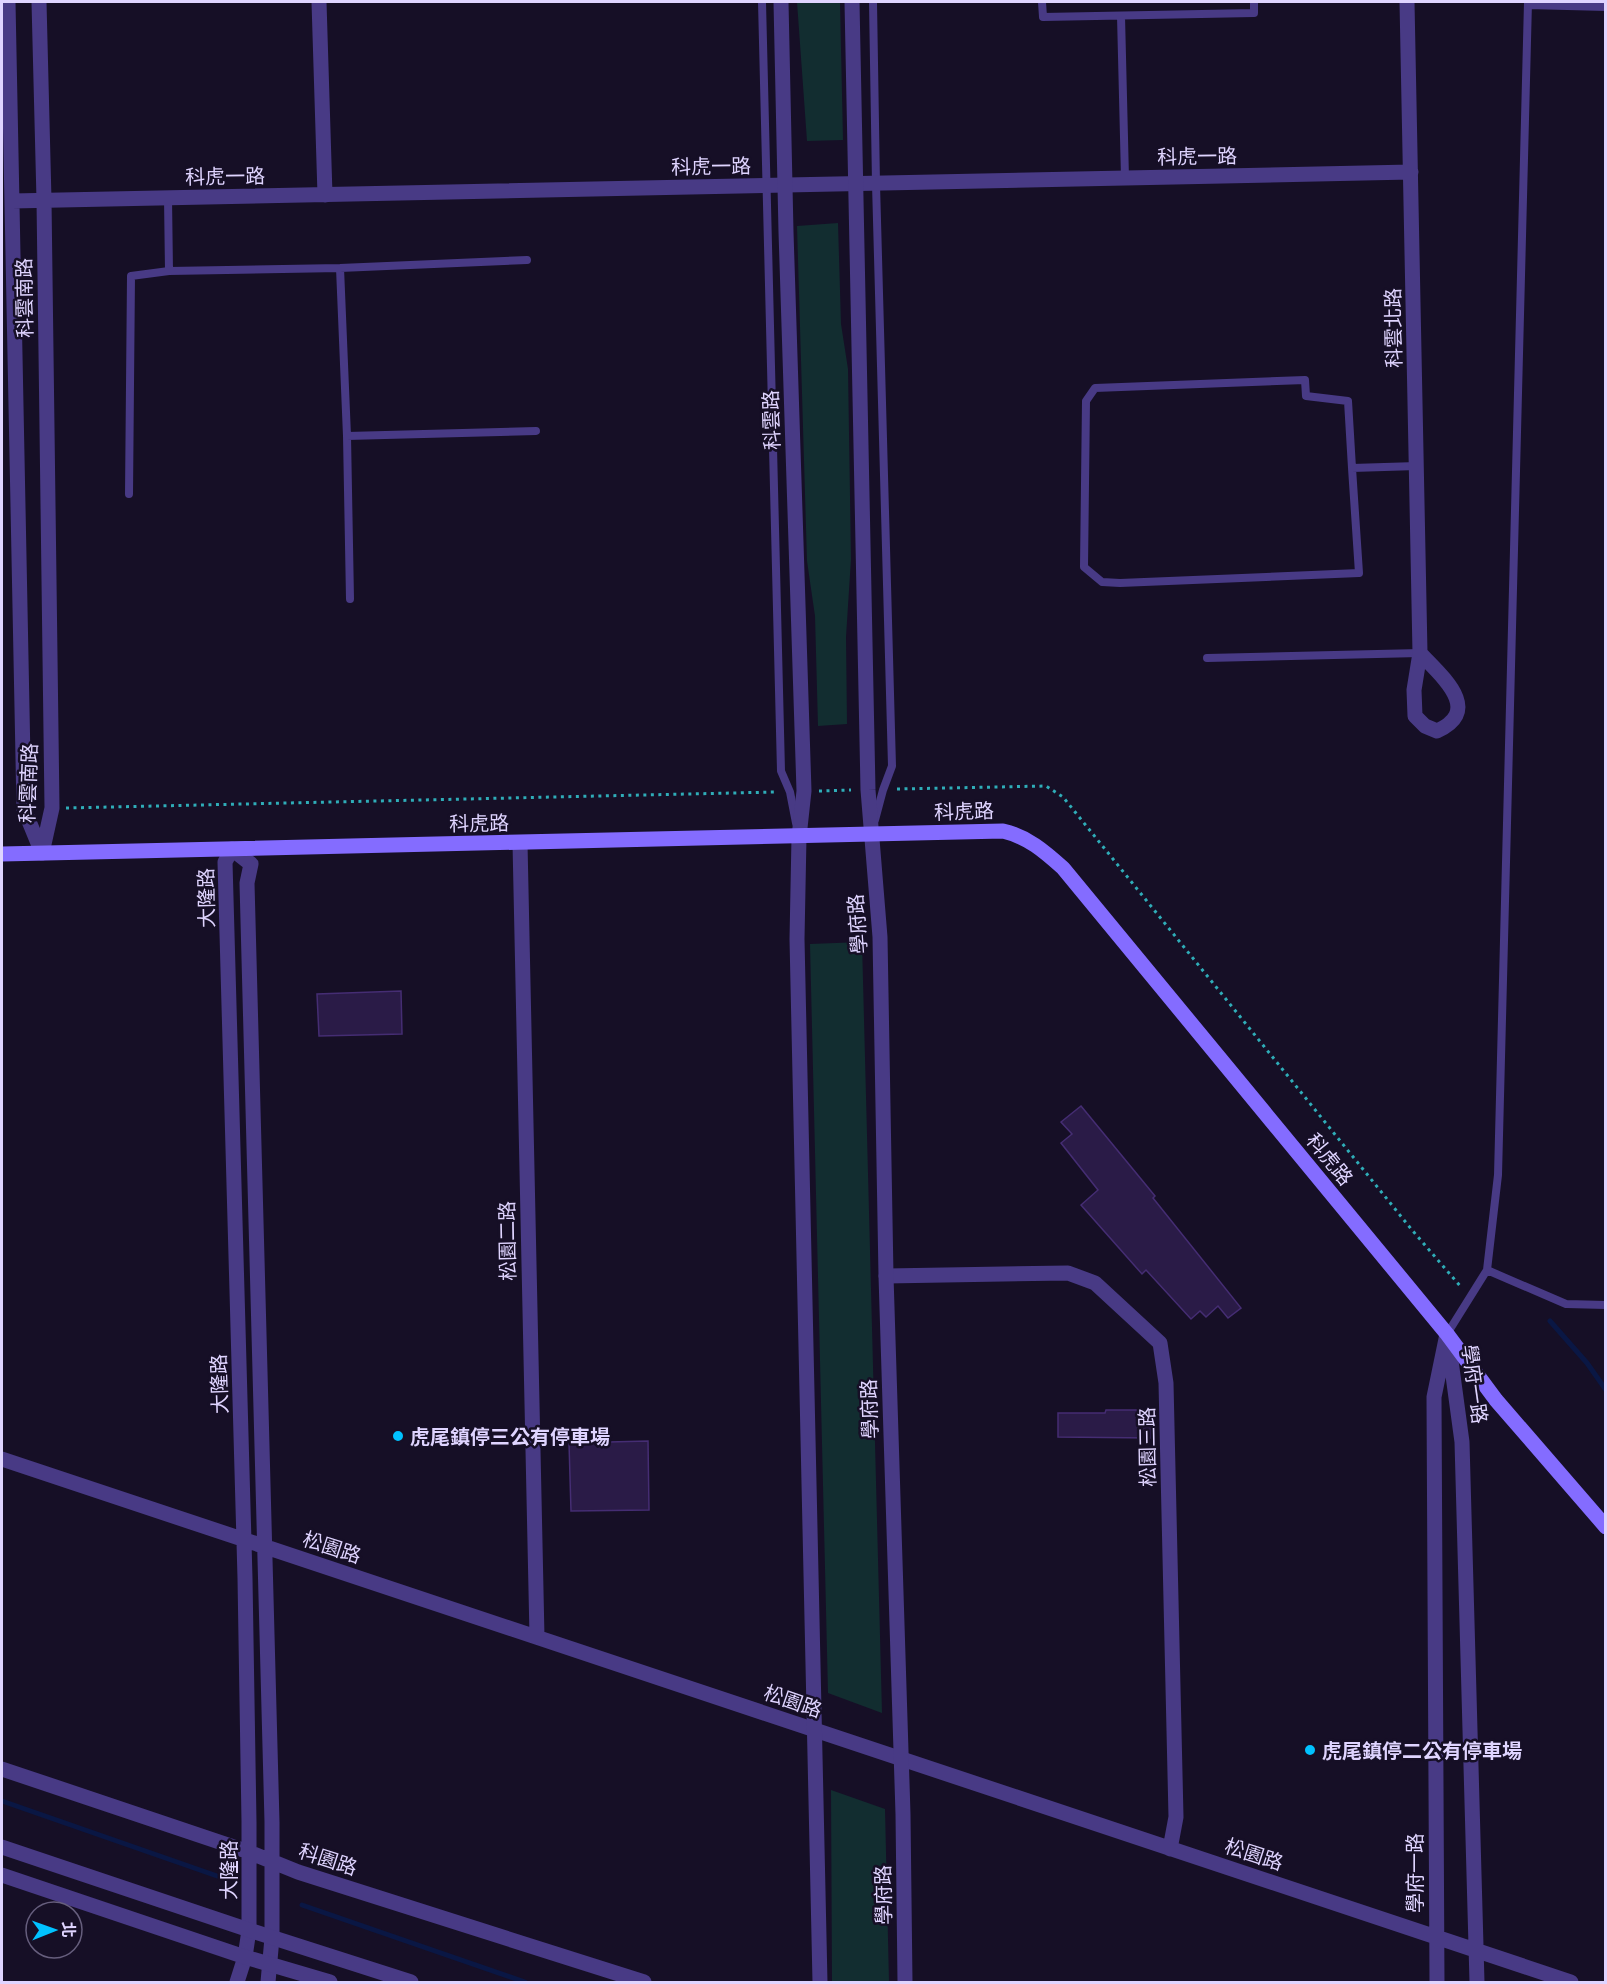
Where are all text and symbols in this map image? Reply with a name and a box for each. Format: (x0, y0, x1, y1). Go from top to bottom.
street label: 科虎一路 (1157, 142, 1237, 170)
street label: 科虎一路 (671, 152, 751, 180)
street label: 科虎一路 (185, 162, 265, 190)
street label: 科雲南路 (10, 258, 38, 338)
street label: 科雲北路 (1379, 288, 1407, 368)
street label: 科雲路 (756, 390, 786, 450)
street label: 科雲南路 (13, 743, 43, 823)
street label: 科虎路 (934, 796, 994, 826)
street label: 科虎路 (449, 809, 509, 837)
street label: 大隆路 (192, 868, 220, 928)
street label: 學府路 (841, 893, 873, 955)
street label: 科虎路 (1301, 1127, 1359, 1191)
street label: 松園二路 (493, 1201, 521, 1281)
street label: 學府一路 (1456, 1343, 1494, 1425)
street label: 大隆路 (204, 1354, 234, 1414)
street label: 學府路 (854, 1379, 884, 1439)
street label: 松園三路 (1133, 1407, 1161, 1487)
place label: 虎尾鎮停三公有停車場 (410, 1423, 610, 1450)
marker: 虎尾鎮停三公有停車場 (391, 1429, 405, 1443)
street label: 松園路 (299, 1525, 365, 1569)
street label: 松園路 (760, 1678, 826, 1724)
place label: 虎尾鎮停二公有停車場 (1322, 1737, 1522, 1764)
marker: 虎尾鎮停二公有停車場 (1303, 1743, 1317, 1757)
street label: 松園路 (1221, 1832, 1287, 1876)
street label: 學府一路 (1401, 1833, 1428, 1913)
street label: 科園路 (295, 1837, 361, 1881)
street label: 大隆路 (215, 1840, 242, 1900)
street label: 學府路 (869, 1865, 897, 1925)
north arrow (24, 1900, 84, 1960)
text: 北 (58, 1922, 80, 1938)

